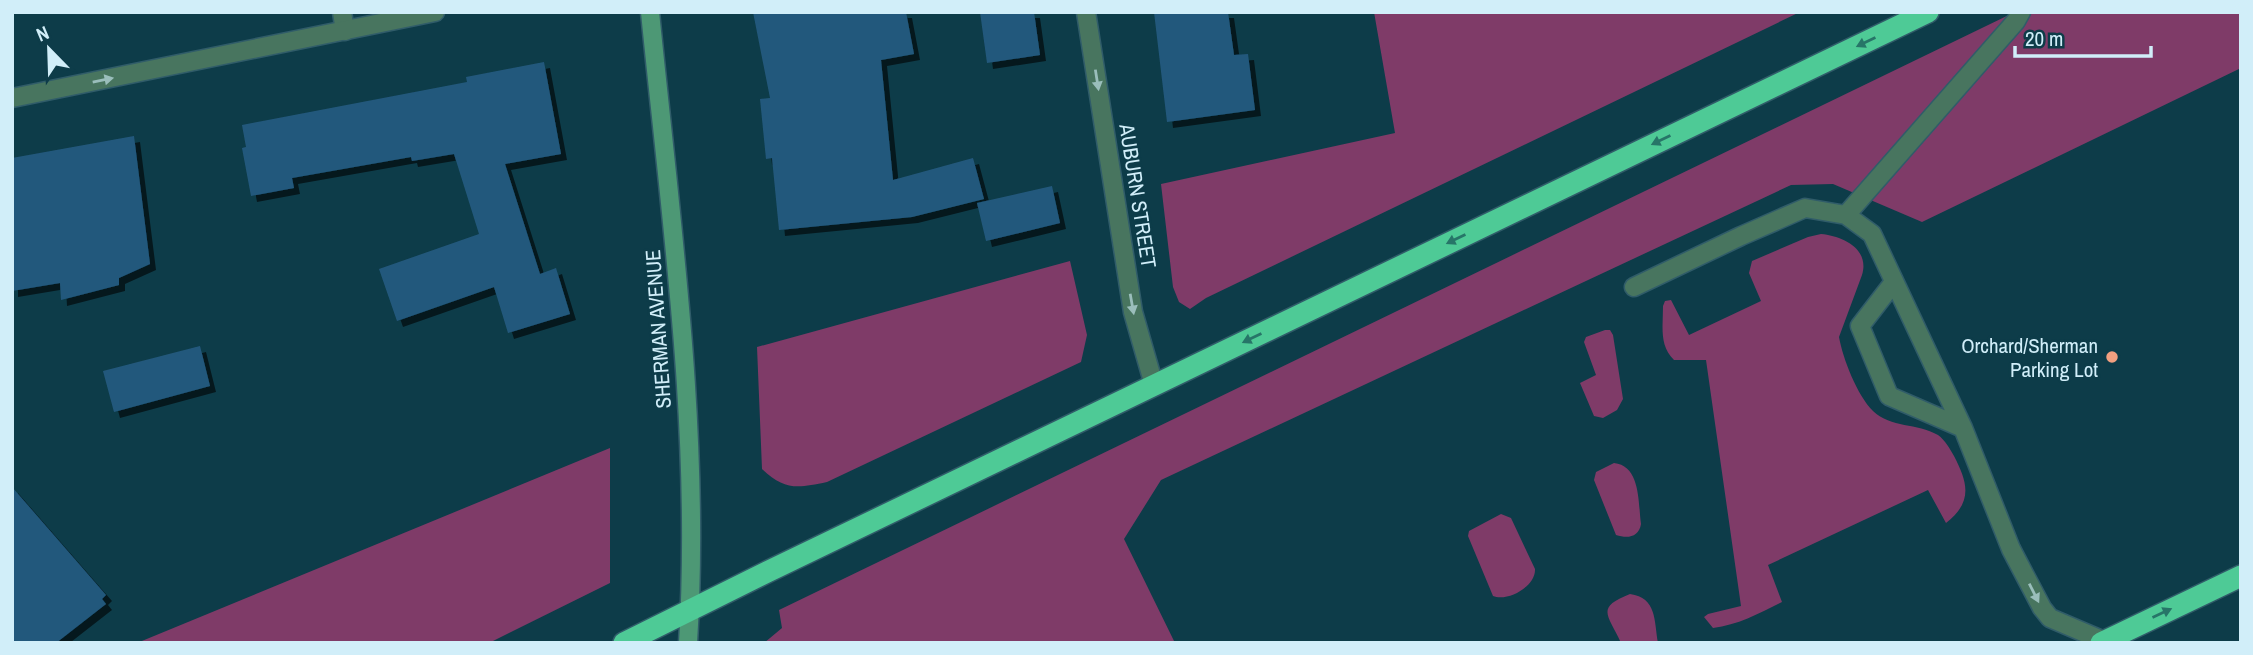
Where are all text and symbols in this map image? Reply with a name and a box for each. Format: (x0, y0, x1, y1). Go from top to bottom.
north arrow (14, 14, 84, 84)
scale bar (2015, 14, 2152, 58)
text: N (32, 19, 53, 48)
text: 20 m (2025, 24, 2063, 53)
one-way arrow (1856, 36, 1876, 47)
one-way arrow (1091, 69, 1102, 91)
one-way arrow (92, 74, 114, 85)
street label: AUBURN STREET (1112, 121, 1164, 271)
one-way arrow (1651, 135, 1671, 146)
one-way arrow (1446, 233, 1466, 245)
street label: SHERMAN AVENUE (638, 248, 678, 410)
one-way arrow (1127, 293, 1138, 315)
place label: Orchard/Sherman Parking Lot (1961, 331, 2098, 384)
one-way arrow (1241, 333, 1262, 344)
marker: Orchard/Sherman Parking Lot (2104, 349, 2120, 365)
one-way arrow (2028, 583, 2040, 603)
one-way arrow (2152, 608, 2172, 619)

